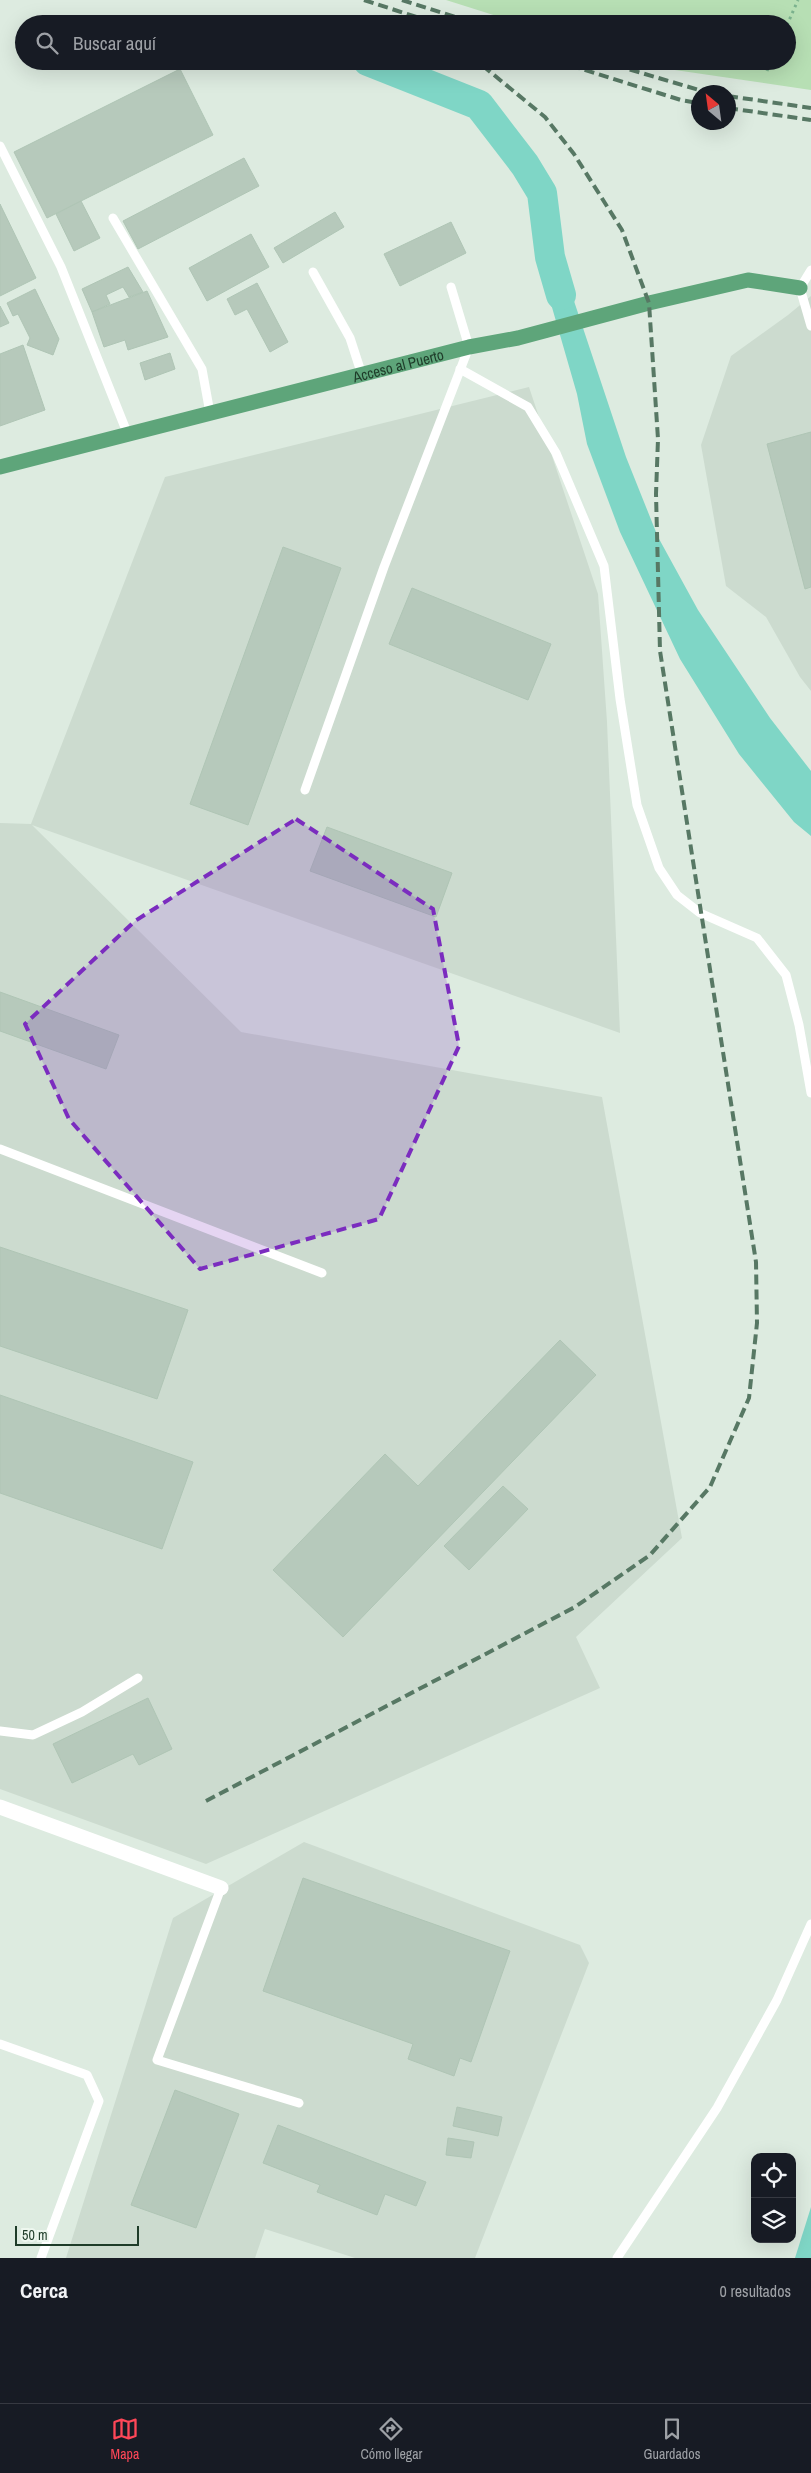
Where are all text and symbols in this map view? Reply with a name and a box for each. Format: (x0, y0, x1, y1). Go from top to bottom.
search box (15, 15, 796, 70)
icon: search (33, 29, 61, 57)
text: Buscar aquí (73, 30, 156, 56)
north arrow (691, 85, 736, 130)
street label: Acceso al Puerto (350, 343, 446, 387)
map controls (751, 2153, 796, 2243)
button: locate (751, 2153, 796, 2198)
button: layers (751, 2198, 796, 2243)
scale bar (15, 2223, 139, 2246)
text: 50 m (22, 2226, 48, 2244)
text: Cerca (20, 2276, 68, 2305)
text: 0 resultados (720, 2280, 791, 2302)
tab: Mapa (111, 2415, 139, 2463)
tab: Cómo llegar (361, 2415, 422, 2463)
tab: Guardados (644, 2415, 700, 2463)

